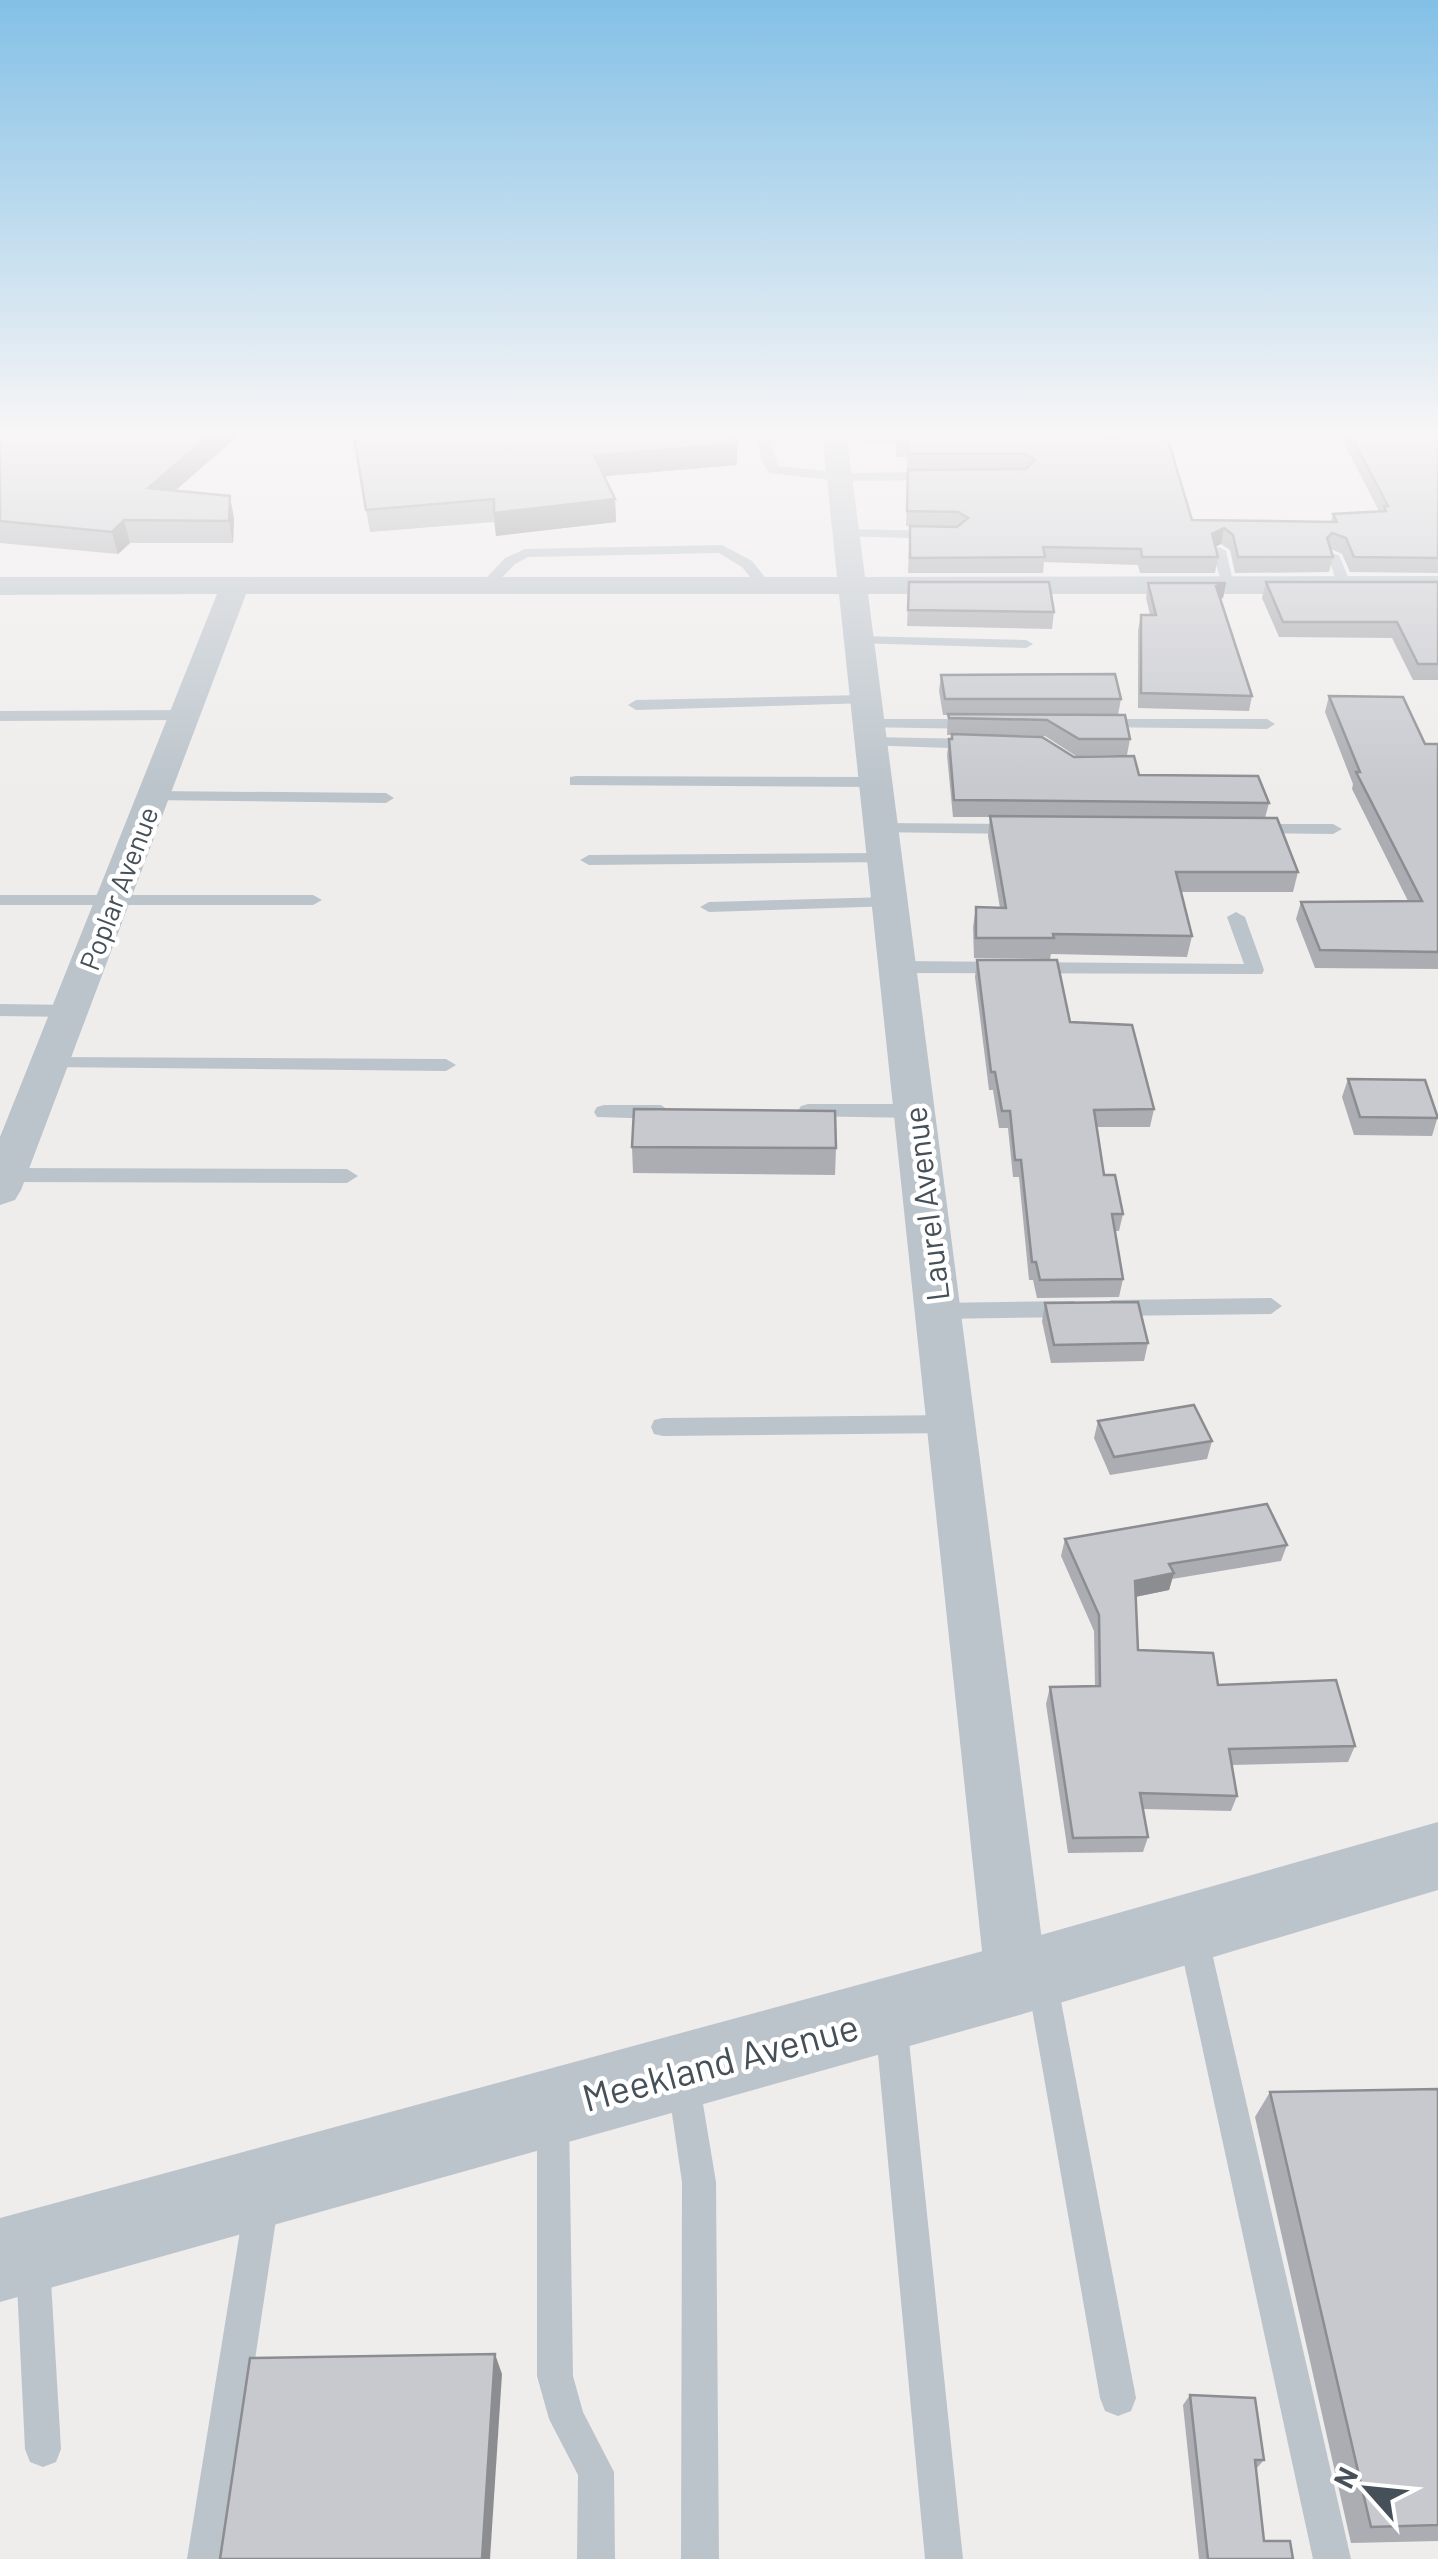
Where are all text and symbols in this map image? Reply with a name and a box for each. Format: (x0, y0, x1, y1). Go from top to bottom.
street label: Poplar Avenue (71, 801, 165, 975)
street label: Laurel Avenue (894, 1105, 956, 1303)
street label: Meekland Avenue (577, 2002, 863, 2120)
north arrow (1318, 2439, 1418, 2539)
text: N (1325, 2461, 1364, 2493)

